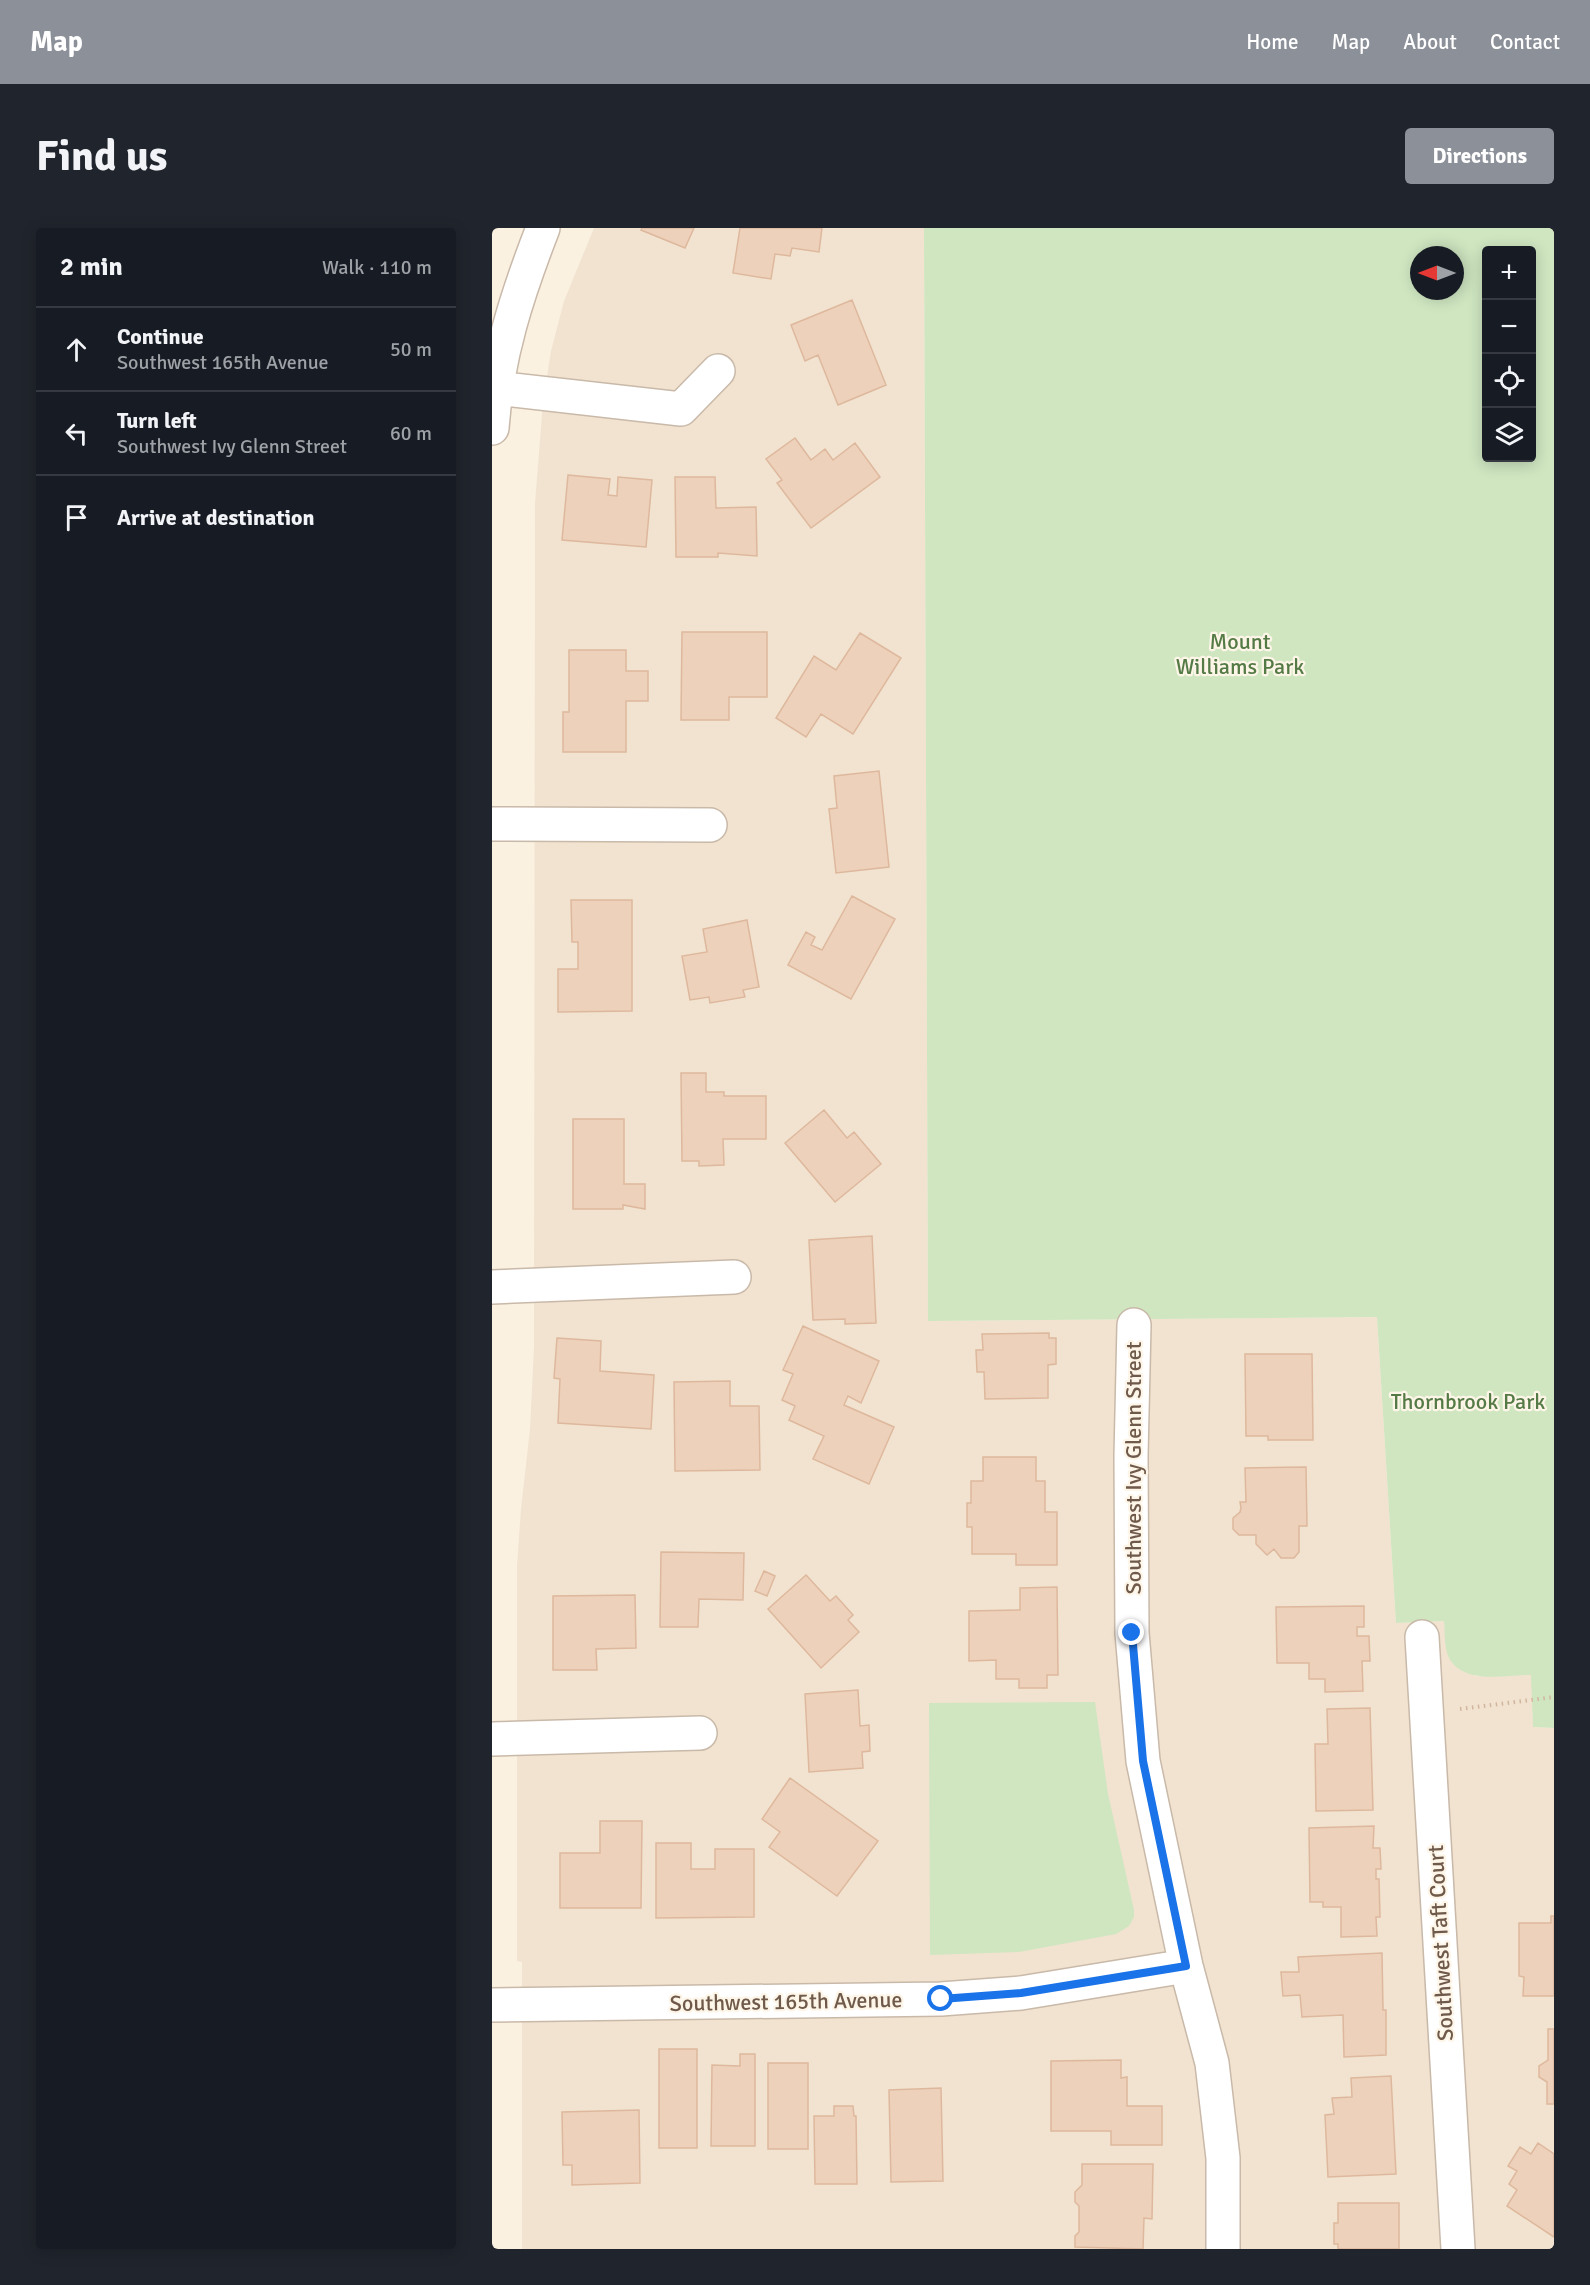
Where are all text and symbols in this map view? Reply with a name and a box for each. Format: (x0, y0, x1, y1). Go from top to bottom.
text: Map (30, 25, 83, 59)
text: Home (1246, 29, 1299, 55)
text: Map (1332, 29, 1370, 55)
text: About (1403, 29, 1457, 55)
text: Contact (1490, 29, 1560, 55)
button: Directions (1405, 128, 1554, 184)
text: Find us (36, 131, 167, 182)
north arrow (1410, 246, 1464, 300)
map controls (1482, 246, 1536, 462)
button: + (1482, 246, 1536, 300)
text: 2 min (60, 251, 123, 283)
text: Walk · 110 m (322, 255, 432, 280)
button: − (1482, 300, 1536, 354)
text: Continue (117, 323, 204, 350)
icon: ahead (60, 333, 93, 366)
text: 50 m (390, 337, 432, 362)
text: Southwest 165th Avenue (117, 350, 329, 375)
button: locate (1482, 354, 1536, 408)
text: Turn left (117, 407, 197, 434)
button: layers (1482, 408, 1536, 462)
icon: left (60, 417, 93, 450)
text: 60 m (390, 421, 432, 446)
text: Southwest Ivy Glenn Street (117, 434, 347, 459)
icon: arrive (60, 501, 93, 534)
text: Arrive at destination (117, 504, 314, 531)
park label: Mount Williams Park (1176, 628, 1304, 680)
street label: Southwest Ivy Glenn Street (1120, 1341, 1147, 1594)
park label: Thornbrook Park (1391, 1388, 1545, 1415)
route end (1118, 1619, 1144, 1645)
street label: Southwest Taft Court (1422, 1844, 1459, 2042)
route start (927, 1985, 953, 2011)
street label: Southwest 165th Avenue (669, 1986, 903, 2017)

